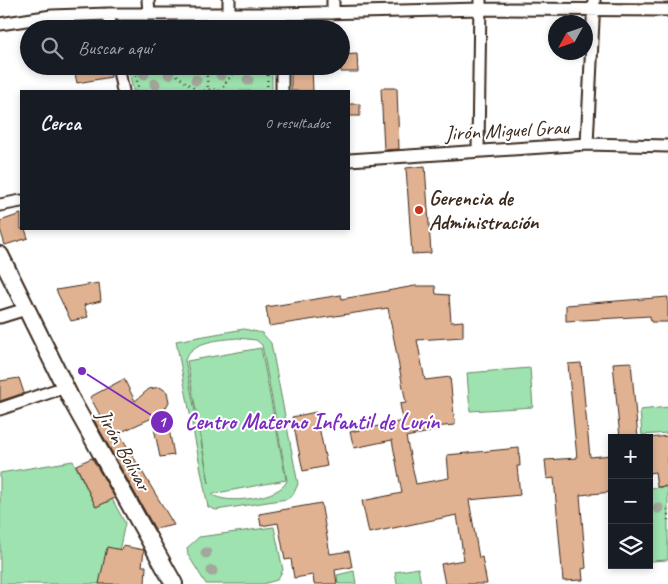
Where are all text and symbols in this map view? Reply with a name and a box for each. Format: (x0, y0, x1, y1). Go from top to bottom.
north arrow (548, 15, 593, 60)
search box (20, 20, 350, 75)
icon: search (38, 34, 66, 62)
text: Buscar aquí (78, 36, 152, 60)
text: Cerca (40, 110, 81, 136)
text: 0 resultados (265, 113, 330, 133)
street label: Jirón Miguel Grau (443, 114, 571, 146)
place label: Gerencia de Administración (429, 185, 540, 235)
marker: Gerencia de Administración (413, 204, 425, 216)
callout: Centro Materno Infantil de Lurín (149, 403, 449, 440)
street label: Jirón Bolívar (90, 404, 158, 497)
text: Centro Materno Infantil de Lurín (185, 408, 440, 436)
text: 1 (159, 413, 168, 432)
map controls (608, 434, 653, 569)
button: + (608, 434, 653, 479)
button: − (608, 479, 653, 524)
button: layers (608, 524, 653, 569)

